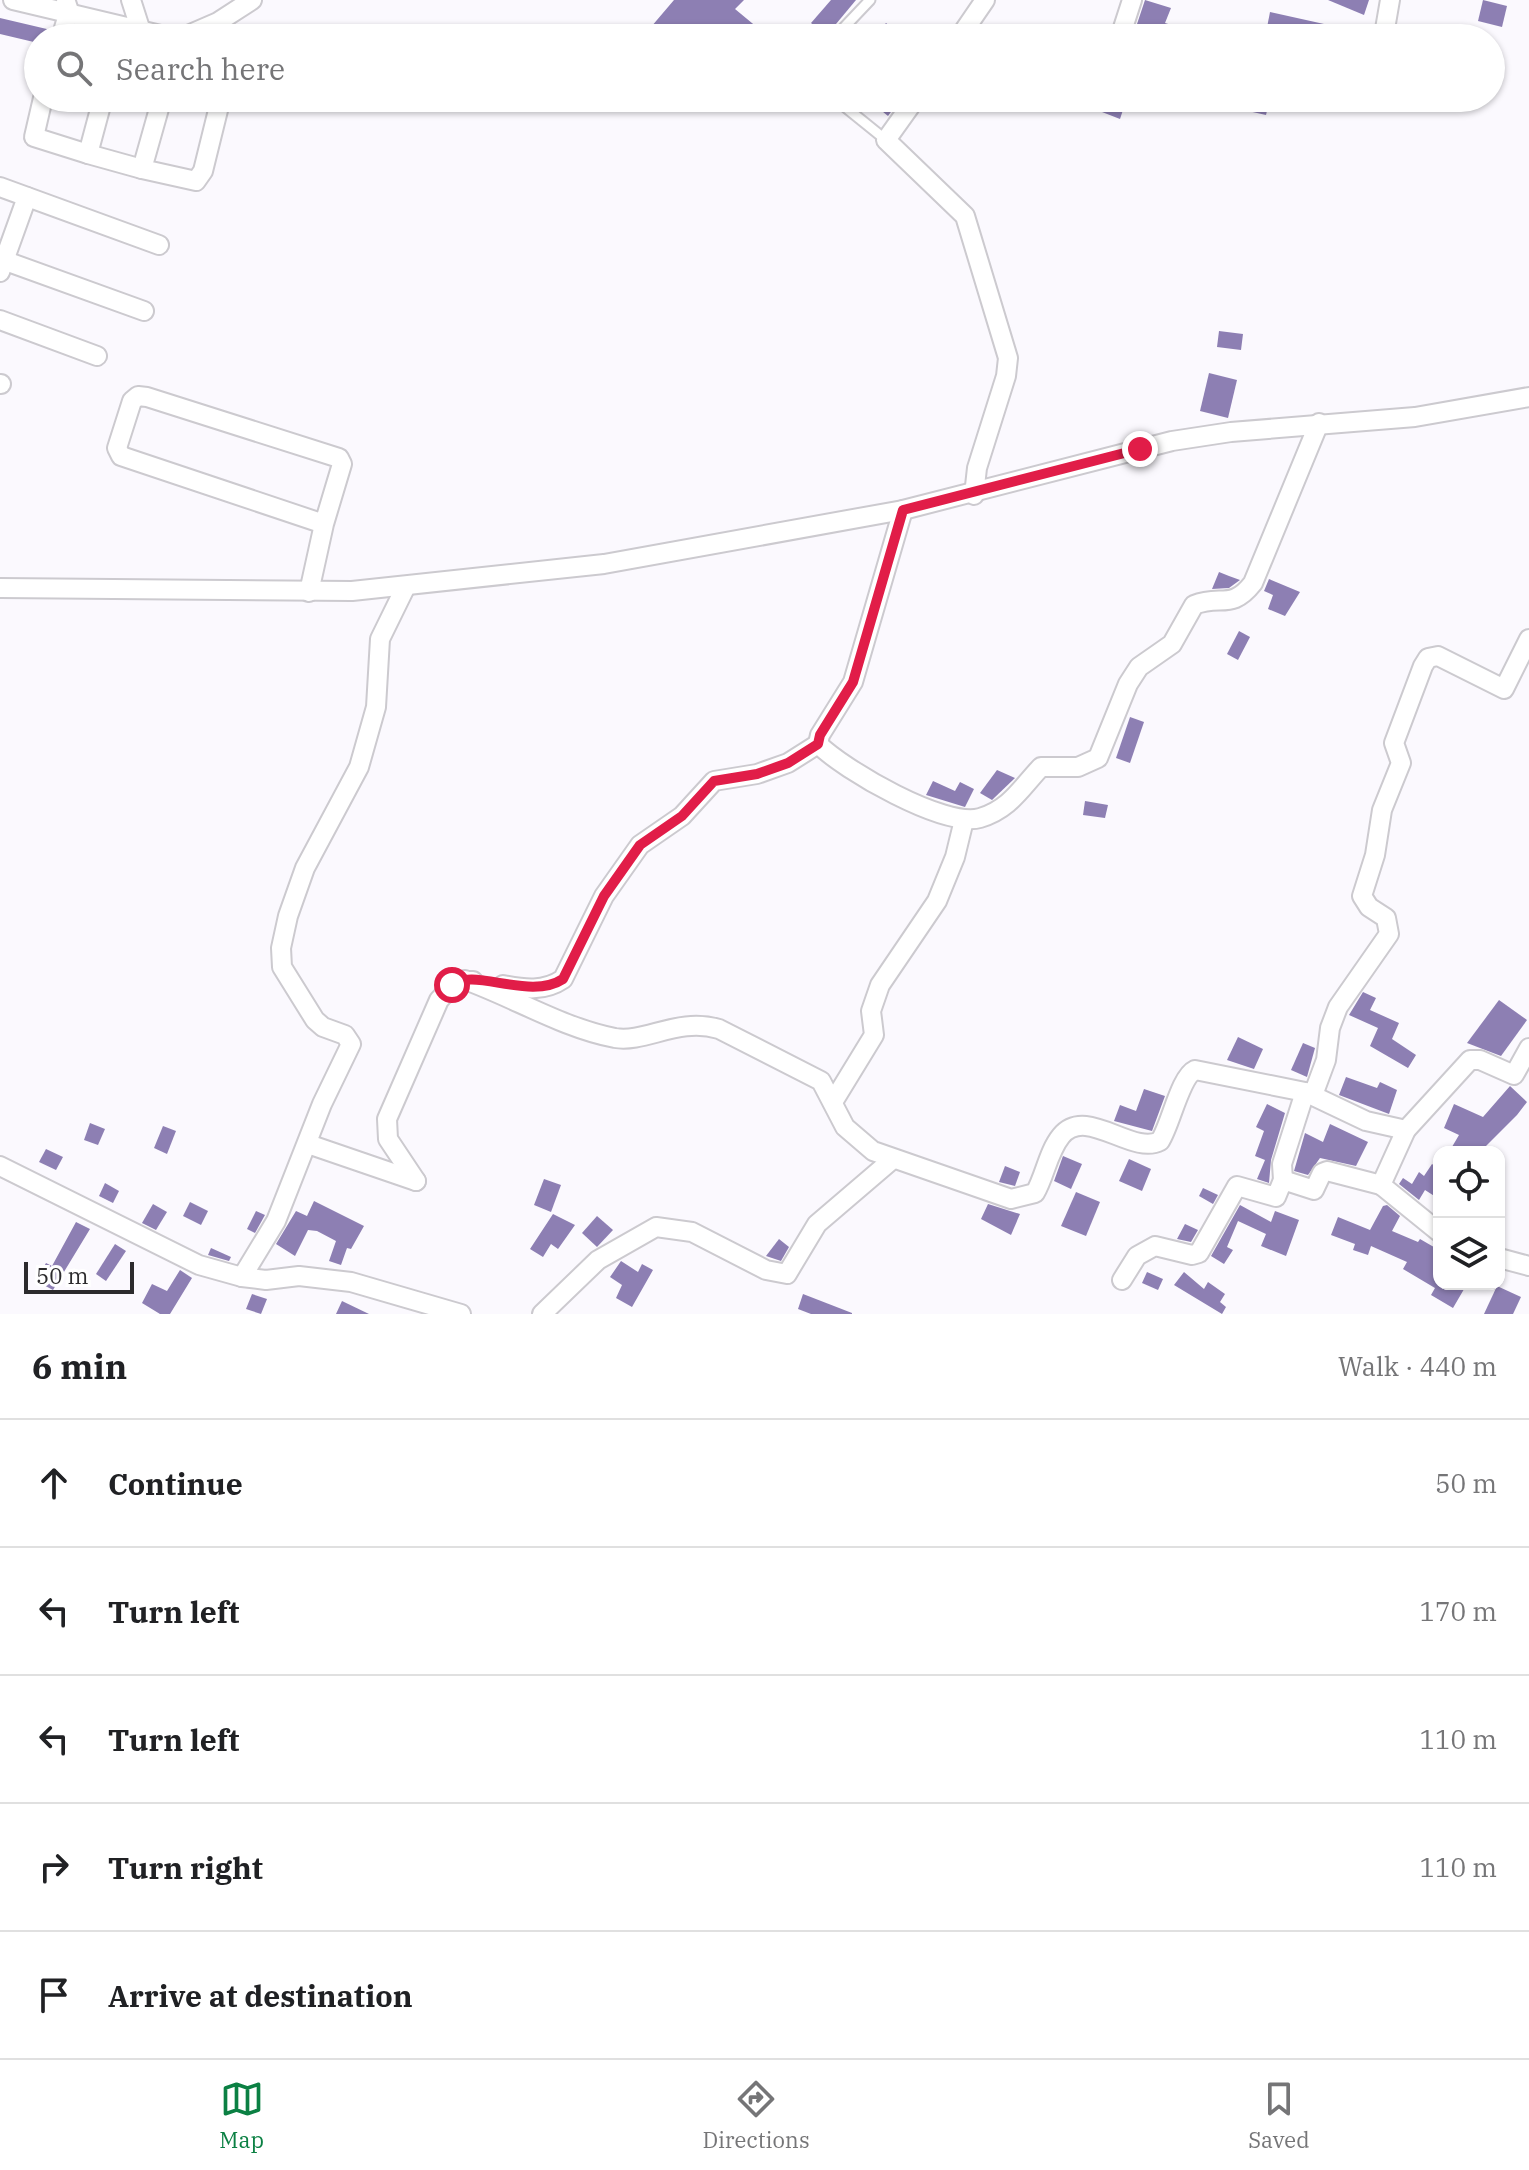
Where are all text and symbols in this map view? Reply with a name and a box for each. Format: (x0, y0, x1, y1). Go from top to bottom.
search box (24, 24, 1505, 112)
icon: search (52, 46, 96, 90)
text: Search here (116, 49, 285, 88)
route end (1122, 431, 1158, 467)
route start (434, 967, 470, 1003)
map controls (1433, 1146, 1505, 1290)
button: locate (1433, 1146, 1505, 1218)
button: layers (1433, 1218, 1505, 1290)
scale bar (24, 1258, 134, 1294)
text: 50 m (36, 1261, 88, 1290)
text: 6 min (32, 1344, 127, 1388)
text: Walk · 440 m (1338, 1349, 1497, 1383)
icon: ahead (32, 1461, 76, 1505)
text: Continue (108, 1464, 243, 1503)
text: 50 m (1435, 1466, 1497, 1500)
icon: left (32, 1589, 76, 1633)
text: Turn left (108, 1592, 240, 1631)
text: 170 m (1419, 1594, 1497, 1628)
icon: left (32, 1717, 76, 1761)
text: Turn left (108, 1720, 240, 1759)
text: 110 m (1419, 1722, 1497, 1756)
icon: right (32, 1845, 76, 1889)
text: Turn right (108, 1848, 263, 1887)
text: 110 m (1419, 1850, 1497, 1884)
icon: arrive (32, 1973, 76, 2017)
text: Arrive at destination (108, 1976, 413, 2015)
tab: Map (219, 2077, 264, 2154)
tab: Directions (702, 2077, 810, 2154)
tab: Saved (1248, 2077, 1310, 2154)

